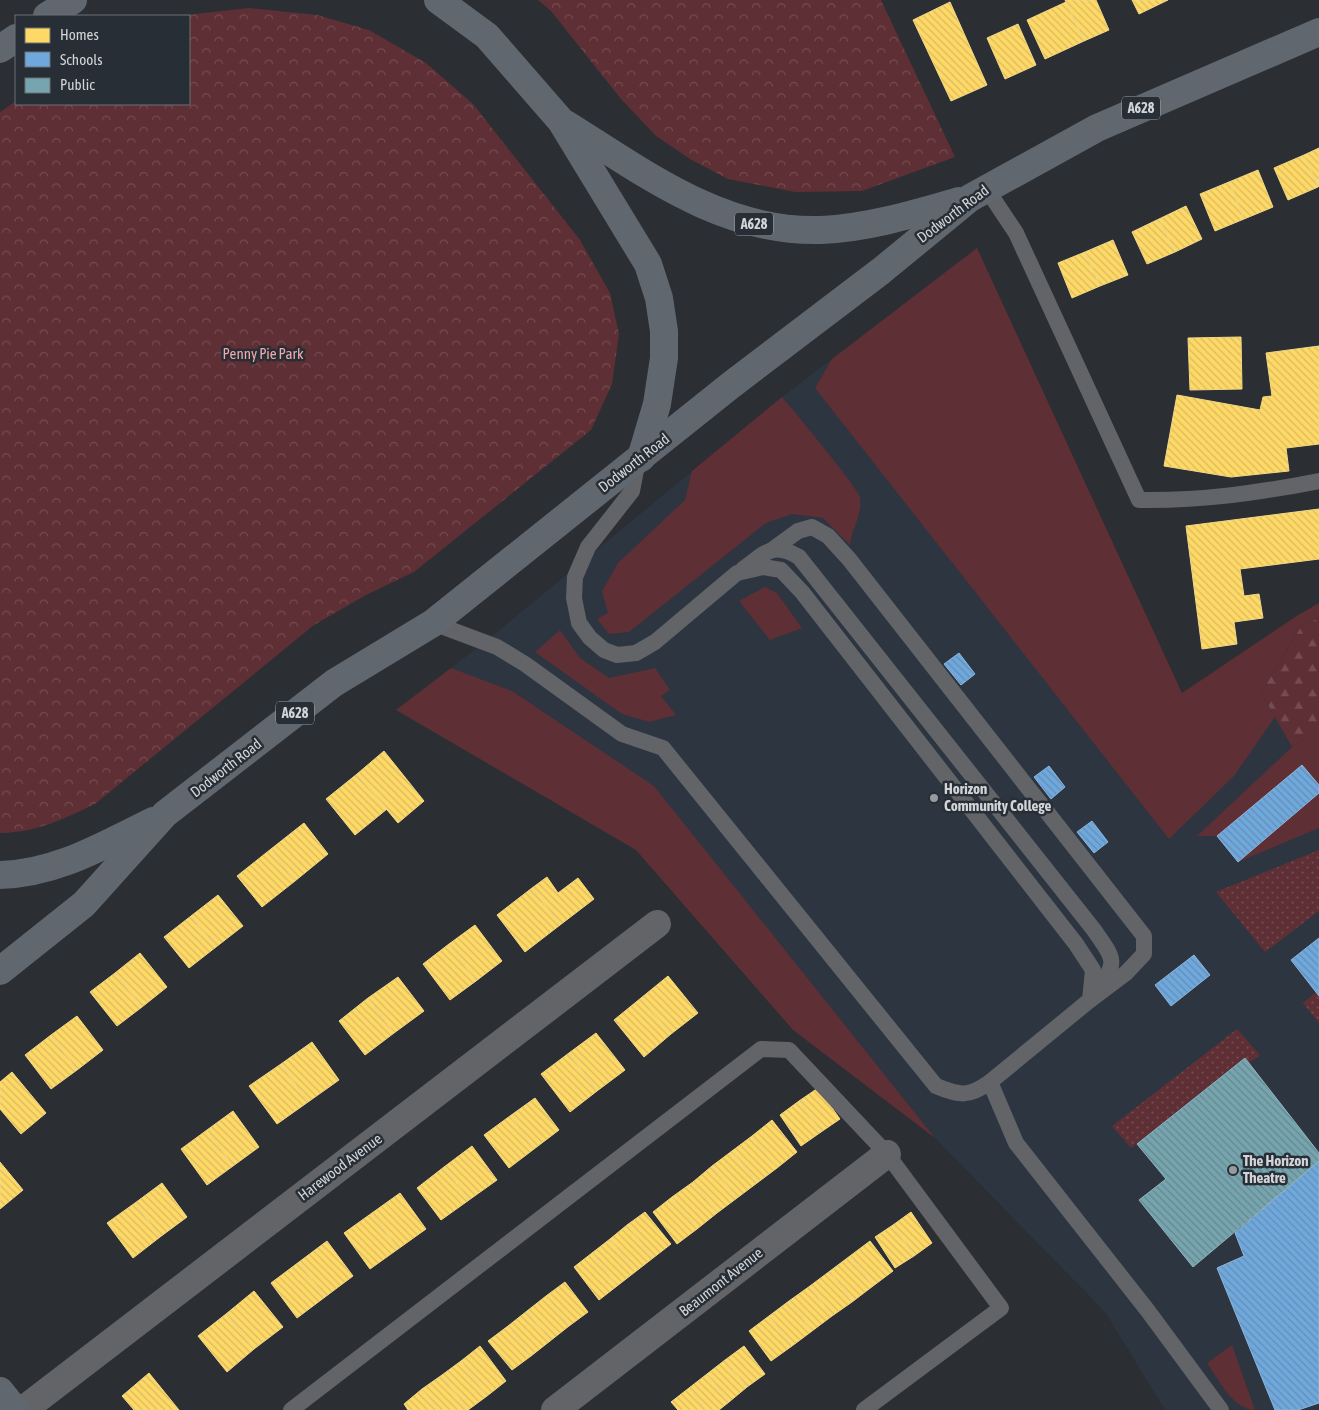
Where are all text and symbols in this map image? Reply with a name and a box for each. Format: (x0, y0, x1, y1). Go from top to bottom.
legend (15, 15, 190, 105)
text: Homes (60, 26, 99, 43)
text: Schools (60, 51, 103, 68)
text: Public (60, 76, 95, 93)
road number: A628 (1122, 96, 1160, 120)
street label: Dodworth Road (914, 181, 992, 246)
road number: A628 (735, 212, 773, 235)
park label: Penny Pie Park (222, 345, 304, 362)
street label: Dodworth Road (595, 430, 672, 495)
road number: A628 (276, 701, 314, 724)
street label: Dodworth Road (187, 735, 264, 800)
place label: Horizon Community College (944, 780, 1051, 814)
marker: Horizon Community College (928, 792, 940, 804)
street label: Harewood Avenue (295, 1129, 385, 1204)
place label: The Horizon Theatre (1243, 1152, 1309, 1186)
marker: The Horizon Theatre (1227, 1164, 1239, 1176)
street label: Beaumont Avenue (676, 1244, 766, 1319)

